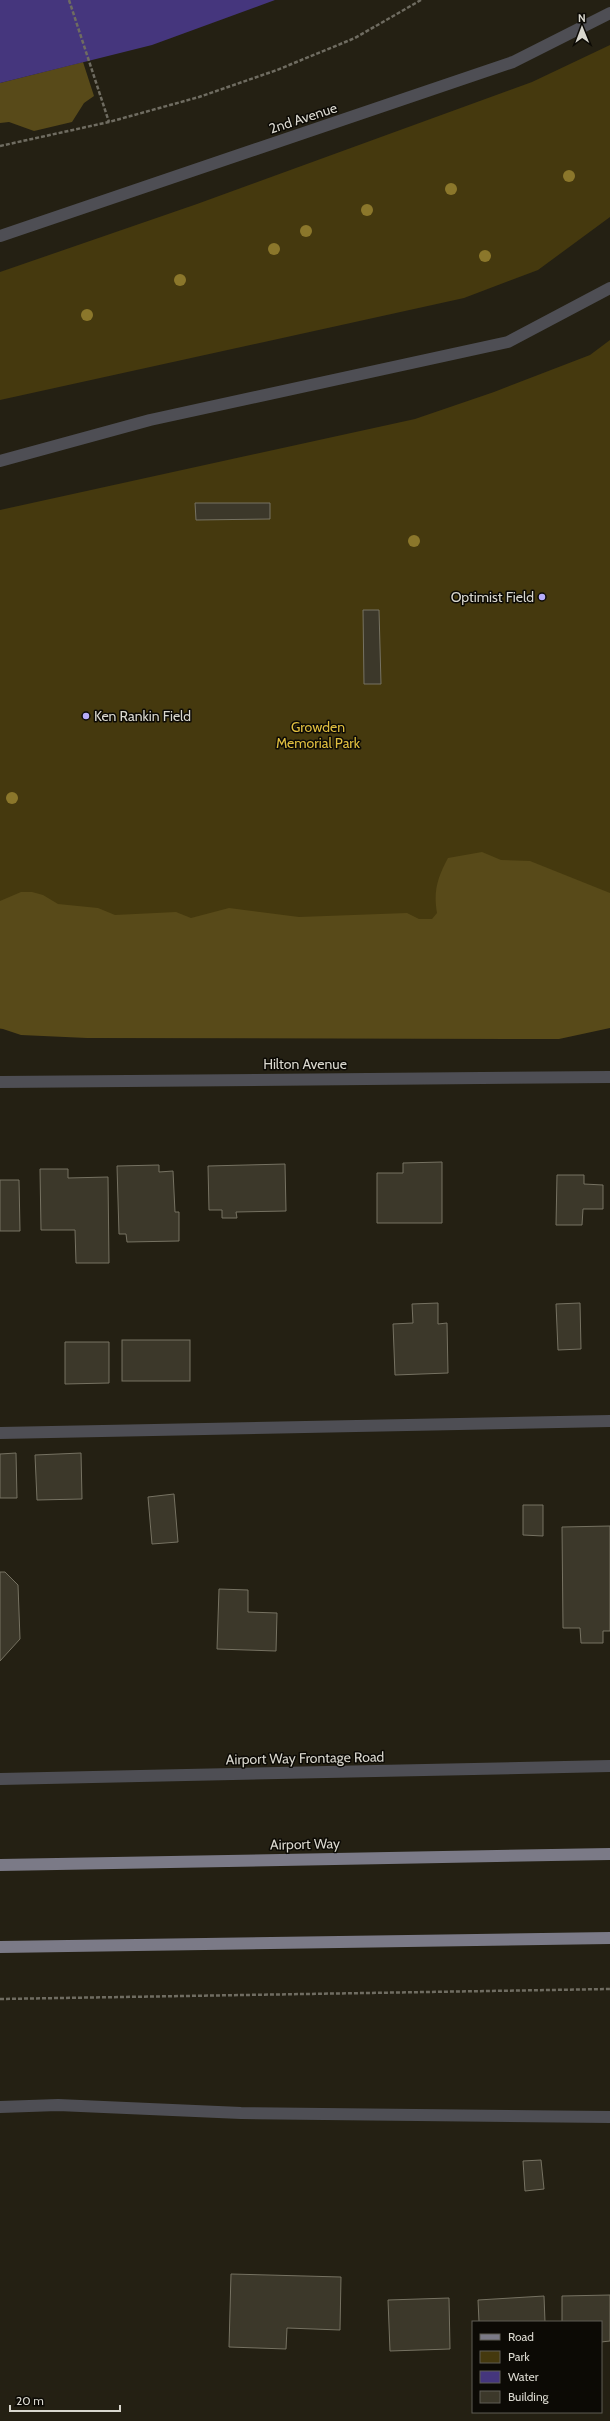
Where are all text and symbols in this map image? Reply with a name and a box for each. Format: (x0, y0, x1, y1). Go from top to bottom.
north arrow (562, 8, 602, 48)
text: N (578, 11, 586, 25)
street label: 2nd Avenue (267, 99, 339, 137)
place label: Optimist Field (451, 588, 534, 606)
marker: Optimist Field (537, 592, 547, 602)
place label: Ken Rankin Field (94, 707, 191, 725)
marker: Ken Rankin Field (81, 711, 91, 721)
park label: Growden Memorial Park (276, 718, 361, 752)
street label: Hilton Avenue (263, 1055, 347, 1073)
street label: Airport Way Frontage Road (226, 1748, 384, 1768)
street label: Airport Way (270, 1834, 340, 1854)
legend (472, 2321, 602, 2413)
text: Road (508, 2329, 534, 2344)
text: Park (508, 2349, 530, 2364)
text: Water (508, 2369, 539, 2384)
scale bar (10, 2387, 120, 2413)
text: Building (508, 2389, 550, 2404)
text: 20 m (16, 2393, 44, 2408)

